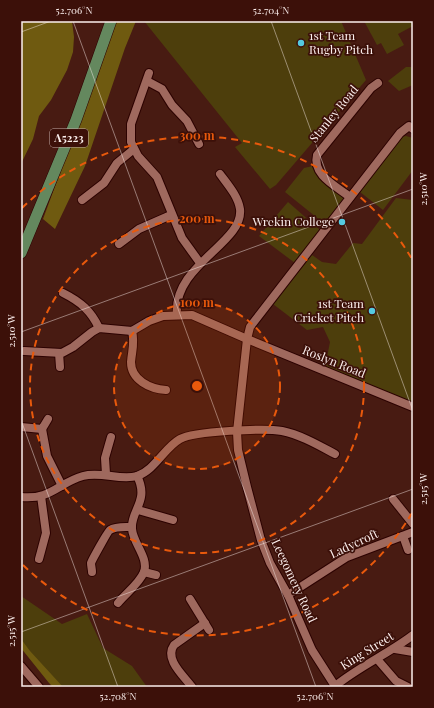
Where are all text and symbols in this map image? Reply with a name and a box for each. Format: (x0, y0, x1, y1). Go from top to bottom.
text: 52.706°N (56, 3, 92, 17)
text: 52.704°N (253, 3, 289, 17)
place label: 1st Team Rugby Pitch (309, 27, 373, 57)
marker: 1st Team Rugby Pitch (296, 38, 306, 48)
street label: Stanley Road (305, 81, 361, 145)
text: 300 m (180, 127, 215, 143)
road number: A5223 (50, 129, 88, 147)
text: 2.510°W (416, 171, 430, 206)
text: 200 m (179, 210, 215, 226)
place label: Wrekin College (251, 213, 334, 229)
marker: Wrekin College (337, 217, 347, 227)
text: 100 m (180, 294, 214, 310)
place label: 1st Team Cricket Pitch (294, 295, 364, 325)
marker: 1st Team Cricket Pitch (367, 306, 377, 316)
text: 2.510°W (4, 313, 18, 348)
street label: Roslyn Road (300, 341, 368, 381)
centre of rings (190, 379, 204, 393)
text: 2.515°W (416, 472, 430, 505)
street label: Ladycroft (327, 525, 381, 561)
street label: Leegomery Road (269, 536, 321, 625)
text: 2.515°W (4, 614, 18, 647)
street label: King Street (337, 627, 397, 673)
text: 52.708°N (99, 689, 137, 703)
text: 52.706°N (297, 689, 333, 703)

